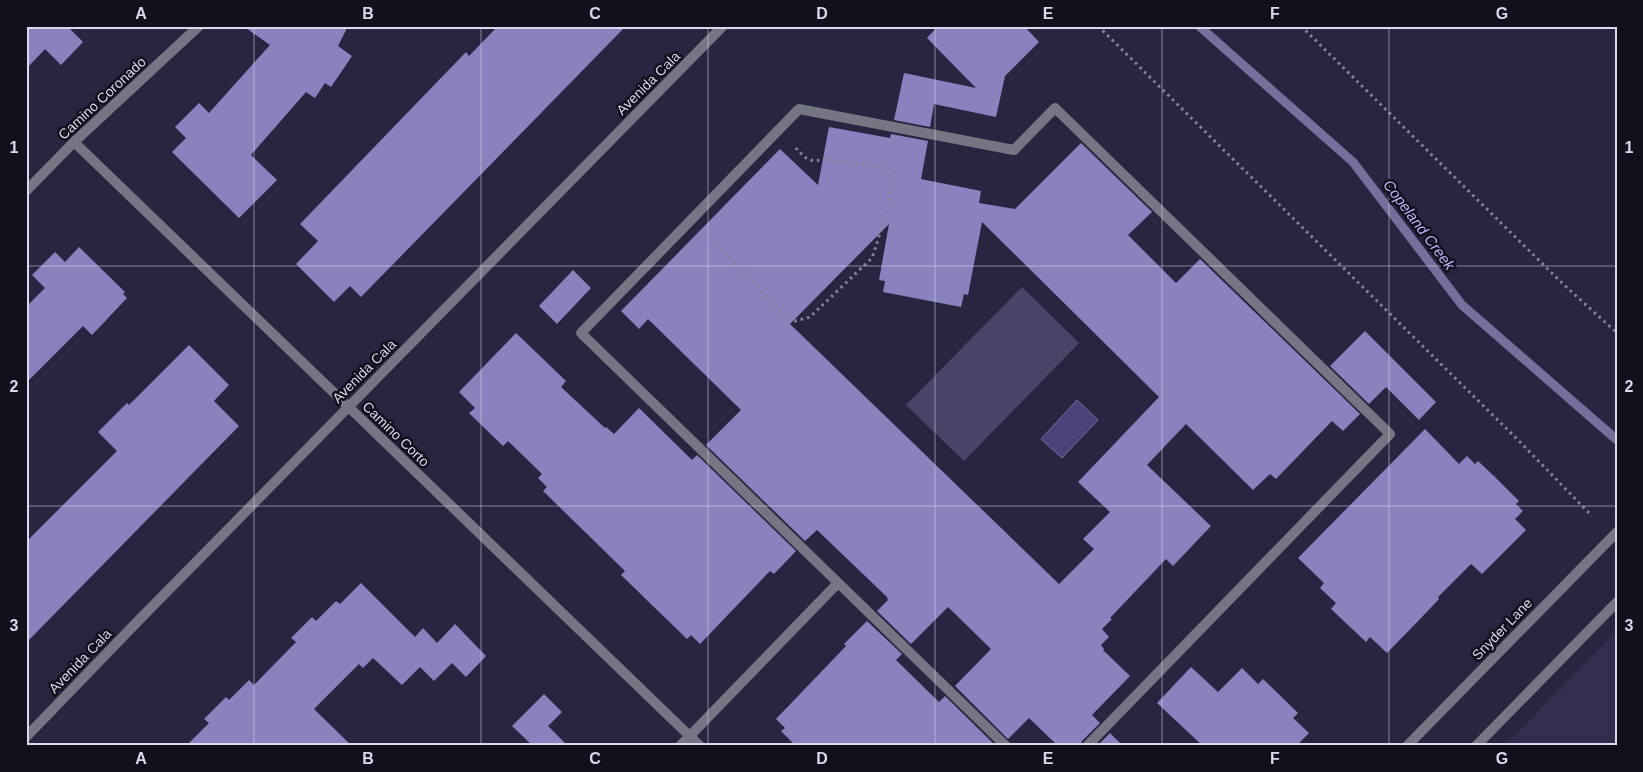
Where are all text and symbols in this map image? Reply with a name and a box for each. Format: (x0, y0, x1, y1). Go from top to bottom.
text: A (135, 5, 147, 22)
text: B (362, 5, 374, 22)
text: C (589, 5, 601, 22)
text: D (816, 5, 828, 22)
text: E (1043, 5, 1054, 22)
text: F (1270, 5, 1280, 22)
text: G (1496, 5, 1508, 22)
street label: Avenida Cala (613, 48, 683, 118)
street label: Camino Coronado (55, 53, 149, 143)
text: 1 (10, 139, 19, 156)
text: 1 (1625, 139, 1634, 156)
water label: Copeland Creek (1380, 176, 1460, 274)
street label: Avenida Cala (329, 336, 399, 406)
text: 2 (10, 378, 19, 395)
text: 2 (1625, 378, 1634, 395)
street label: Camino Corto (359, 398, 433, 470)
street label: Snyder Lane (1469, 595, 1535, 663)
text: 3 (10, 617, 19, 634)
text: 3 (1625, 617, 1634, 634)
street label: Avenida Cala (45, 625, 115, 696)
text: A (135, 750, 147, 767)
text: B (362, 750, 374, 767)
text: C (589, 750, 601, 767)
text: D (816, 750, 828, 767)
text: E (1043, 750, 1054, 767)
text: F (1270, 750, 1280, 767)
text: G (1496, 750, 1508, 767)

